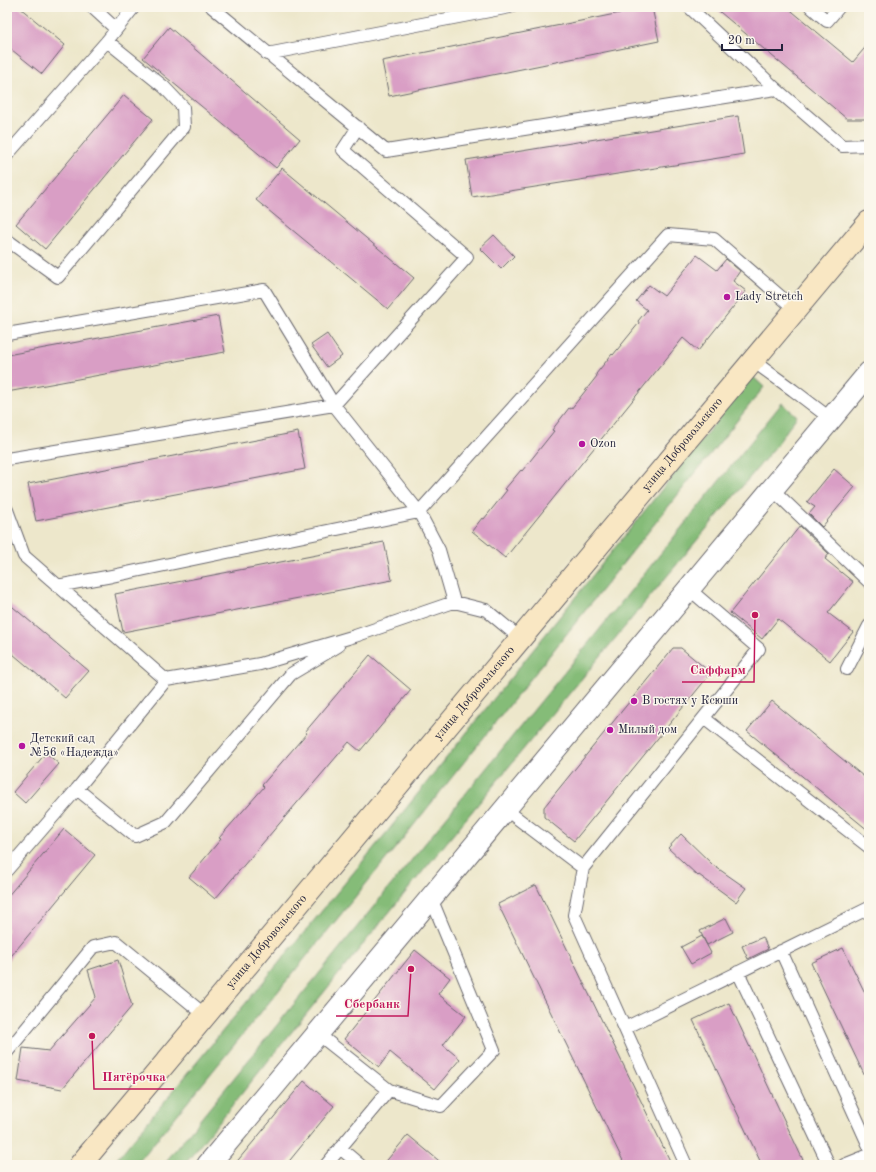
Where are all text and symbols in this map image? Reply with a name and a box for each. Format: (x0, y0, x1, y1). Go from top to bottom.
scale bar (722, 26, 782, 52)
text: 20 m (728, 35, 755, 47)
place label: Lady Stretch (735, 291, 803, 303)
marker: Lady Stretch (722, 292, 732, 302)
street label: улица Добровольского (640, 396, 725, 494)
place label: Ozon (590, 438, 617, 450)
marker: Ozon (577, 439, 587, 449)
street label: улица Добровольского (432, 644, 517, 743)
callout: Саффарм (682, 657, 754, 682)
text: Саффарм (690, 664, 746, 677)
place label: В гостях у Ксюши (642, 695, 738, 707)
marker: В гостях у Ксюши (629, 696, 639, 706)
place label: Милый дом (618, 724, 677, 736)
marker: Милый дом (605, 725, 615, 735)
place label: Детский сад №56 «Надежда» (30, 733, 119, 759)
marker: Детский сад №56 «Надежда» (17, 741, 27, 751)
street label: улица Добровольского (224, 893, 309, 991)
callout: Сбербанк (336, 991, 408, 1016)
text: Сбербанк (344, 998, 400, 1011)
callout: Пятёрочка (94, 1064, 174, 1089)
text: Пятёрочка (102, 1071, 166, 1084)

